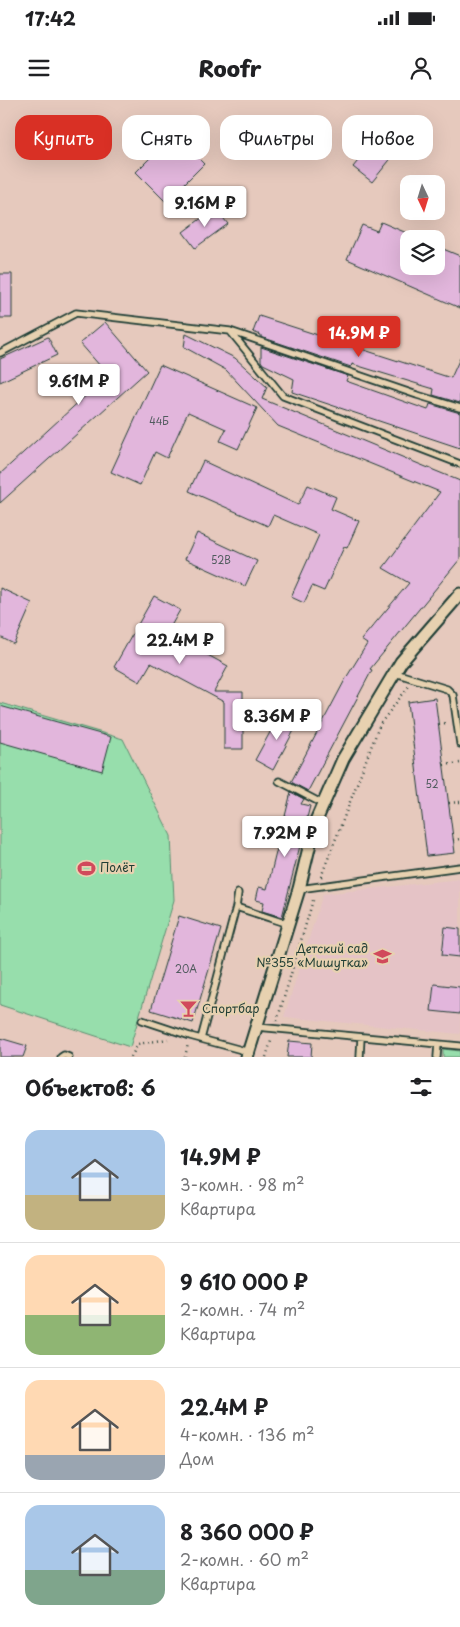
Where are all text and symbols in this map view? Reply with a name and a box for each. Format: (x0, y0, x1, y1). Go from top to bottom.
text: 17:42 (25, 4, 76, 32)
text: Roofr (198, 51, 262, 84)
icon: menu (25, 54, 53, 82)
icon: person (407, 54, 435, 82)
chip: Купить (15, 115, 112, 160)
chip: Снять (122, 115, 210, 160)
chip: Фильтры (220, 115, 332, 160)
chip: Новое (342, 115, 433, 160)
north arrow (400, 175, 445, 220)
map controls (400, 175, 445, 275)
pin: 9.16M ₽ (159, 186, 251, 228)
text: 9.16M ₽ (174, 190, 236, 214)
button: layers (400, 230, 445, 275)
pin: 14.9M ₽ (313, 316, 405, 358)
text: 14.9M ₽ (328, 320, 390, 344)
pin: 9.61M ₽ (33, 364, 125, 406)
text: 9.61M ₽ (49, 368, 109, 392)
house number: 44Б (149, 413, 169, 428)
house number: 52В (211, 552, 231, 567)
pin: 22.4M ₽ (134, 622, 226, 665)
text: 22.4M ₽ (146, 627, 214, 651)
pin: 8.36M ₽ (231, 698, 323, 741)
text: 8.36M ₽ (243, 703, 311, 727)
house number: 52 (425, 776, 439, 791)
pin: 7.92M ₽ (239, 816, 331, 858)
text: 7.92M ₽ (253, 820, 317, 844)
sports icon: Полёт (76, 858, 96, 878)
place label: Полёт (100, 858, 135, 876)
place label: Детский сад №355 «Мишутка» (256, 939, 368, 971)
school or university icon: Детский сад №355 «Мишутка» (372, 946, 392, 966)
house number: 20А (175, 961, 197, 976)
bar icon: Спортбар (178, 999, 198, 1019)
place label: Спортбар (202, 999, 260, 1017)
text: Объектов: 6 (25, 1071, 156, 1103)
icon: filters (407, 1073, 435, 1101)
text: 14.9M ₽ (180, 1140, 261, 1172)
icon: home (65, 1150, 125, 1210)
text: 3-комн. · 98 m² (180, 1172, 305, 1196)
text: Квартира (180, 1196, 255, 1220)
text: 9 610 000 ₽ (180, 1265, 308, 1297)
icon: home (65, 1275, 125, 1335)
text: 2-комн. · 74 m² (180, 1297, 305, 1321)
text: Квартира (180, 1321, 255, 1345)
text: 22.4M ₽ (180, 1390, 268, 1422)
icon: home (65, 1400, 125, 1460)
text: 4-комн. · 136 m² (180, 1422, 314, 1446)
text: Дом (180, 1446, 214, 1470)
text: 8 360 000 ₽ (180, 1515, 314, 1547)
icon: home (65, 1525, 125, 1585)
text: 2-комн. · 60 m² (180, 1547, 309, 1571)
text: Квартира (180, 1571, 255, 1595)

